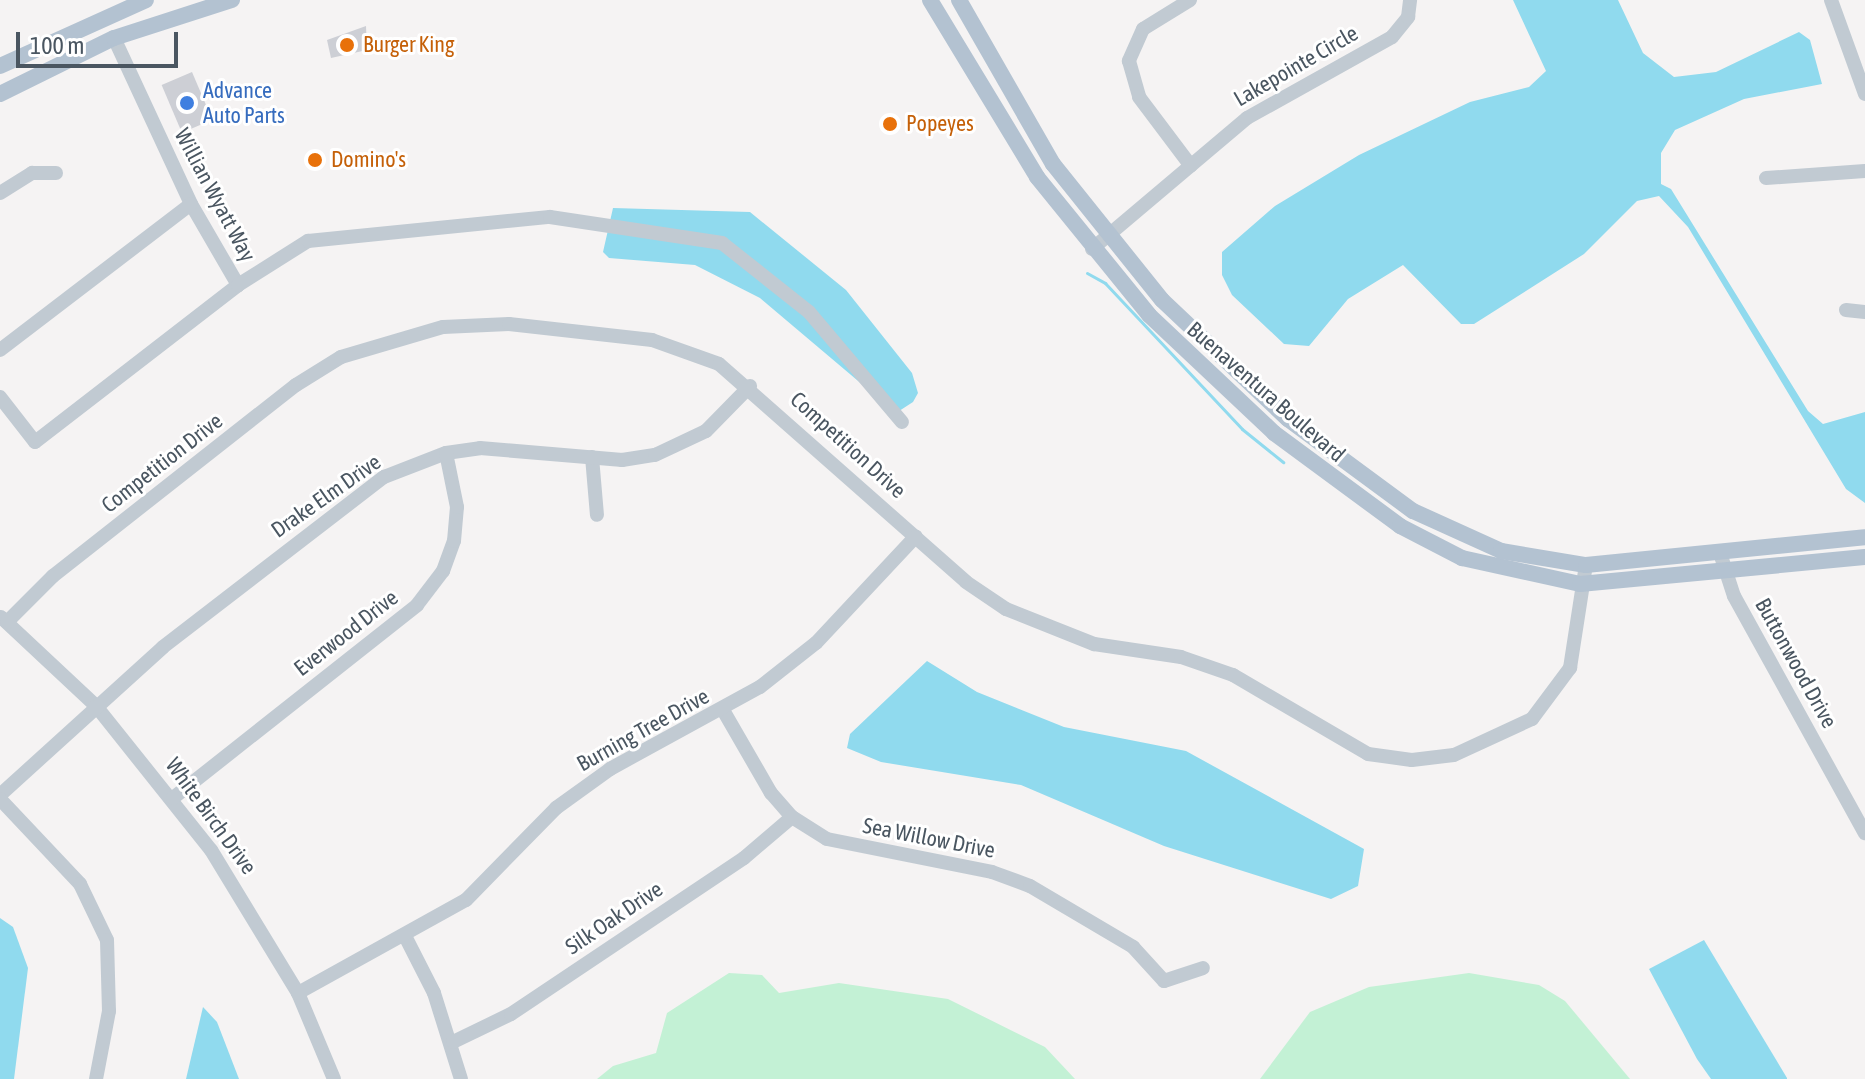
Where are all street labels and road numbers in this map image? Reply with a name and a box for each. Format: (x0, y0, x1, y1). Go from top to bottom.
street label: Lakepointe Circle (1229, 20, 1363, 112)
street label: Willian Wyatt Way (169, 124, 261, 266)
street label: Buenaventura Boulevard (1182, 316, 1350, 468)
street label: Competition Drive (785, 386, 911, 504)
street label: Competition Drive (96, 408, 228, 518)
street label: Drake Elm Drive (266, 449, 386, 543)
street label: Everwood Drive (289, 584, 403, 682)
street label: Buttonwood Drive (1749, 594, 1843, 732)
street label: Burning Tree Drive (572, 683, 714, 777)
street label: White Birch Drive (160, 753, 262, 879)
street label: Sea Willow Drive (861, 812, 997, 864)
street label: Silk Oak Drive (560, 876, 668, 960)

